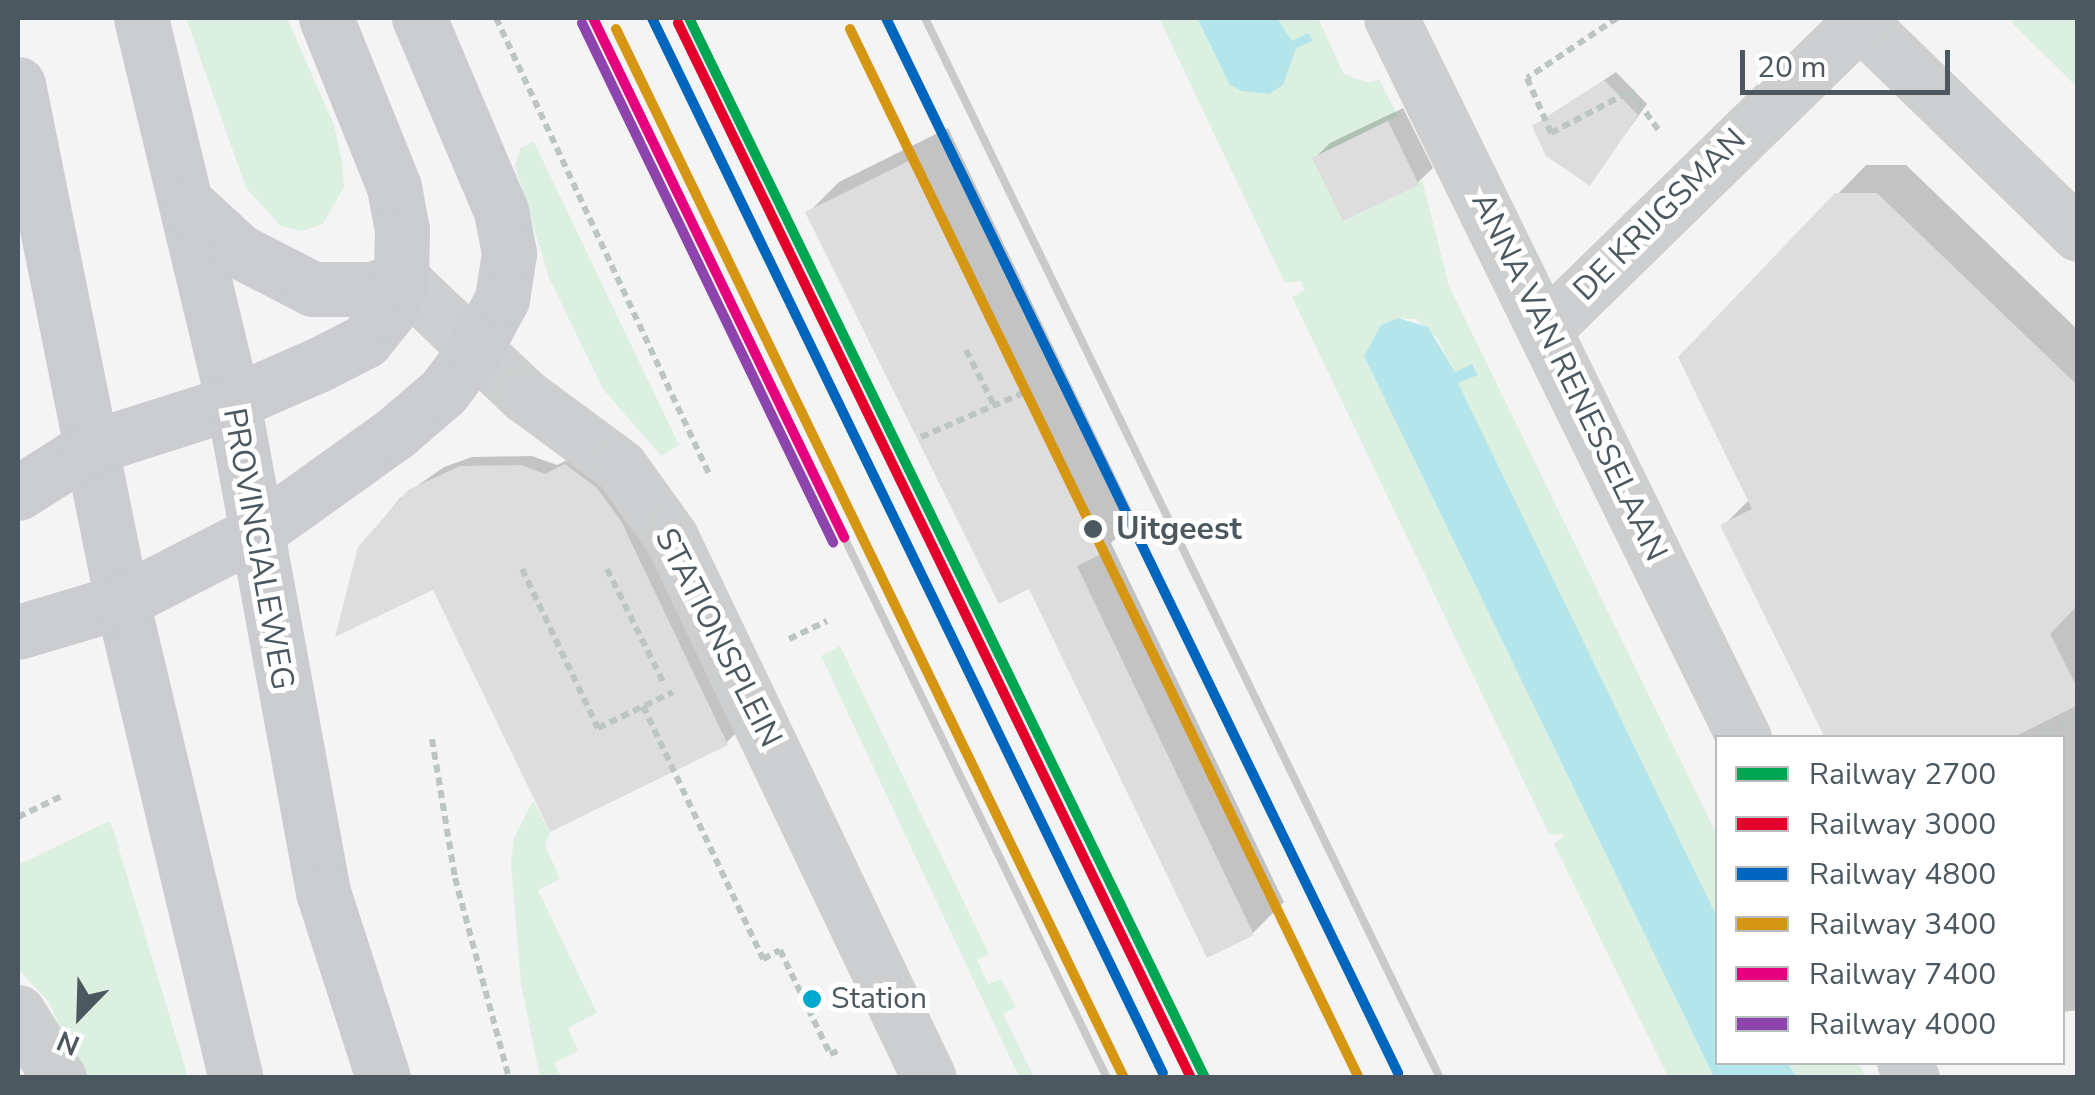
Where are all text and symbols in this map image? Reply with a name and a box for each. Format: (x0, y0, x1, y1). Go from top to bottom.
scale bar (1745, 30, 1955, 92)
text: 20 m (1757, 47, 1826, 88)
street label: DE KRIJGSMAN (1566, 121, 1754, 309)
street label: ANNA VAN RENESSELAAN (1463, 187, 1675, 567)
street label: PROVINCIALEWEG (214, 405, 302, 693)
place label: Uitgeest (1116, 510, 1242, 548)
marker: Uitgeest (1080, 516, 1106, 542)
street label: STATIONSPLEIN (646, 522, 790, 754)
legend (1715, 735, 2065, 1065)
text: Railway 2700 (1809, 754, 1996, 795)
text: Railway 3000 (1809, 804, 1996, 845)
text: Railway 4800 (1809, 854, 1996, 895)
text: Railway 3400 (1809, 904, 1996, 945)
text: Railway 7400 (1809, 954, 1996, 995)
north arrow (30, 965, 130, 1065)
place label: Station (831, 981, 927, 1017)
marker: Station (802, 989, 822, 1009)
text: Railway 4000 (1809, 1004, 1996, 1045)
text: N (51, 1021, 85, 1064)

